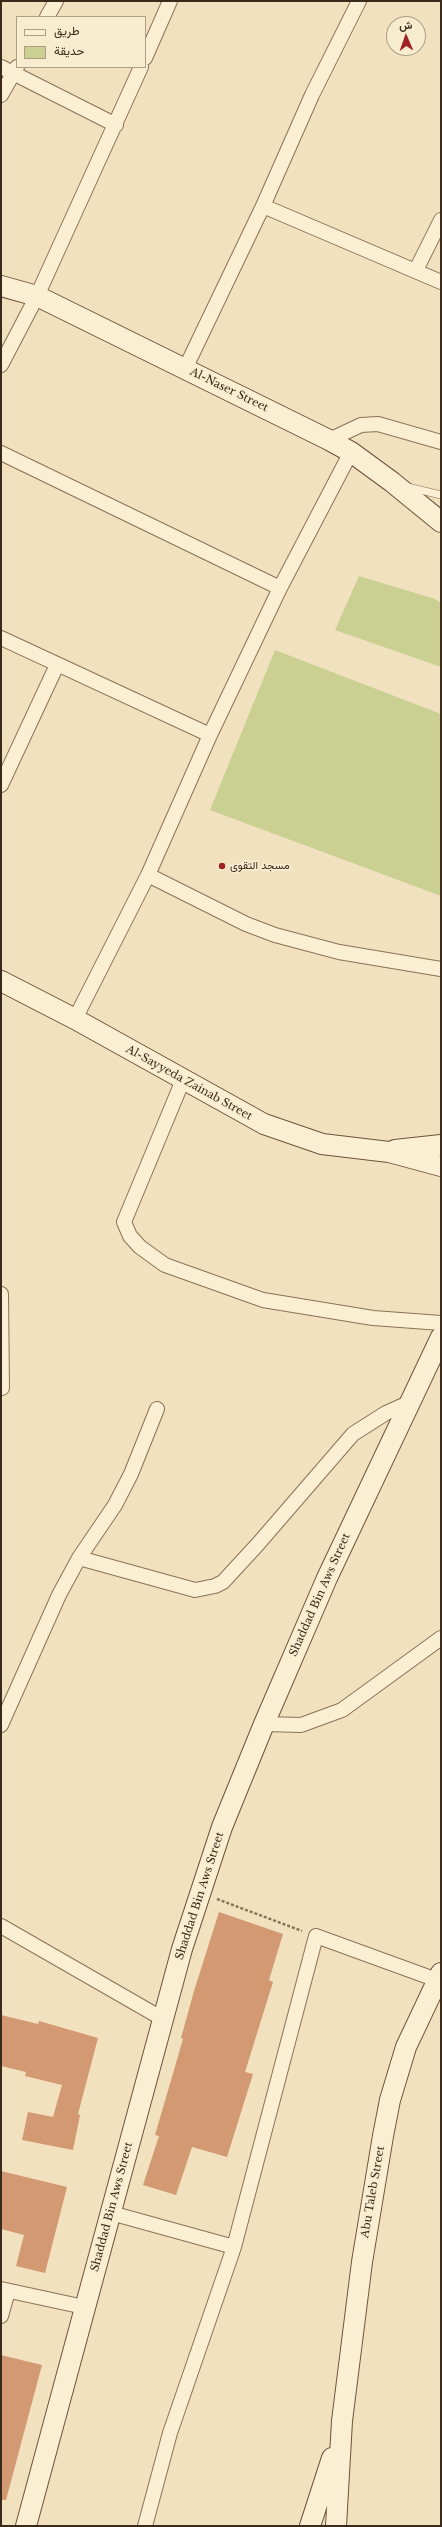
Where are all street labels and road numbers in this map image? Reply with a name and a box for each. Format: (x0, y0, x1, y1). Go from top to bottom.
street label: Al-Naser Street (188, 365, 270, 415)
street label: Al-Sayyeda Zainab Street (124, 1043, 254, 1123)
street label: Shaddad Bin Aws Street (287, 1531, 353, 1659)
street label: Shaddad Bin Aws Street (173, 1830, 227, 1962)
street label: Shaddad Bin Aws Street (88, 2141, 136, 2273)
street label: Abu Taleb Street (358, 2145, 388, 2239)

